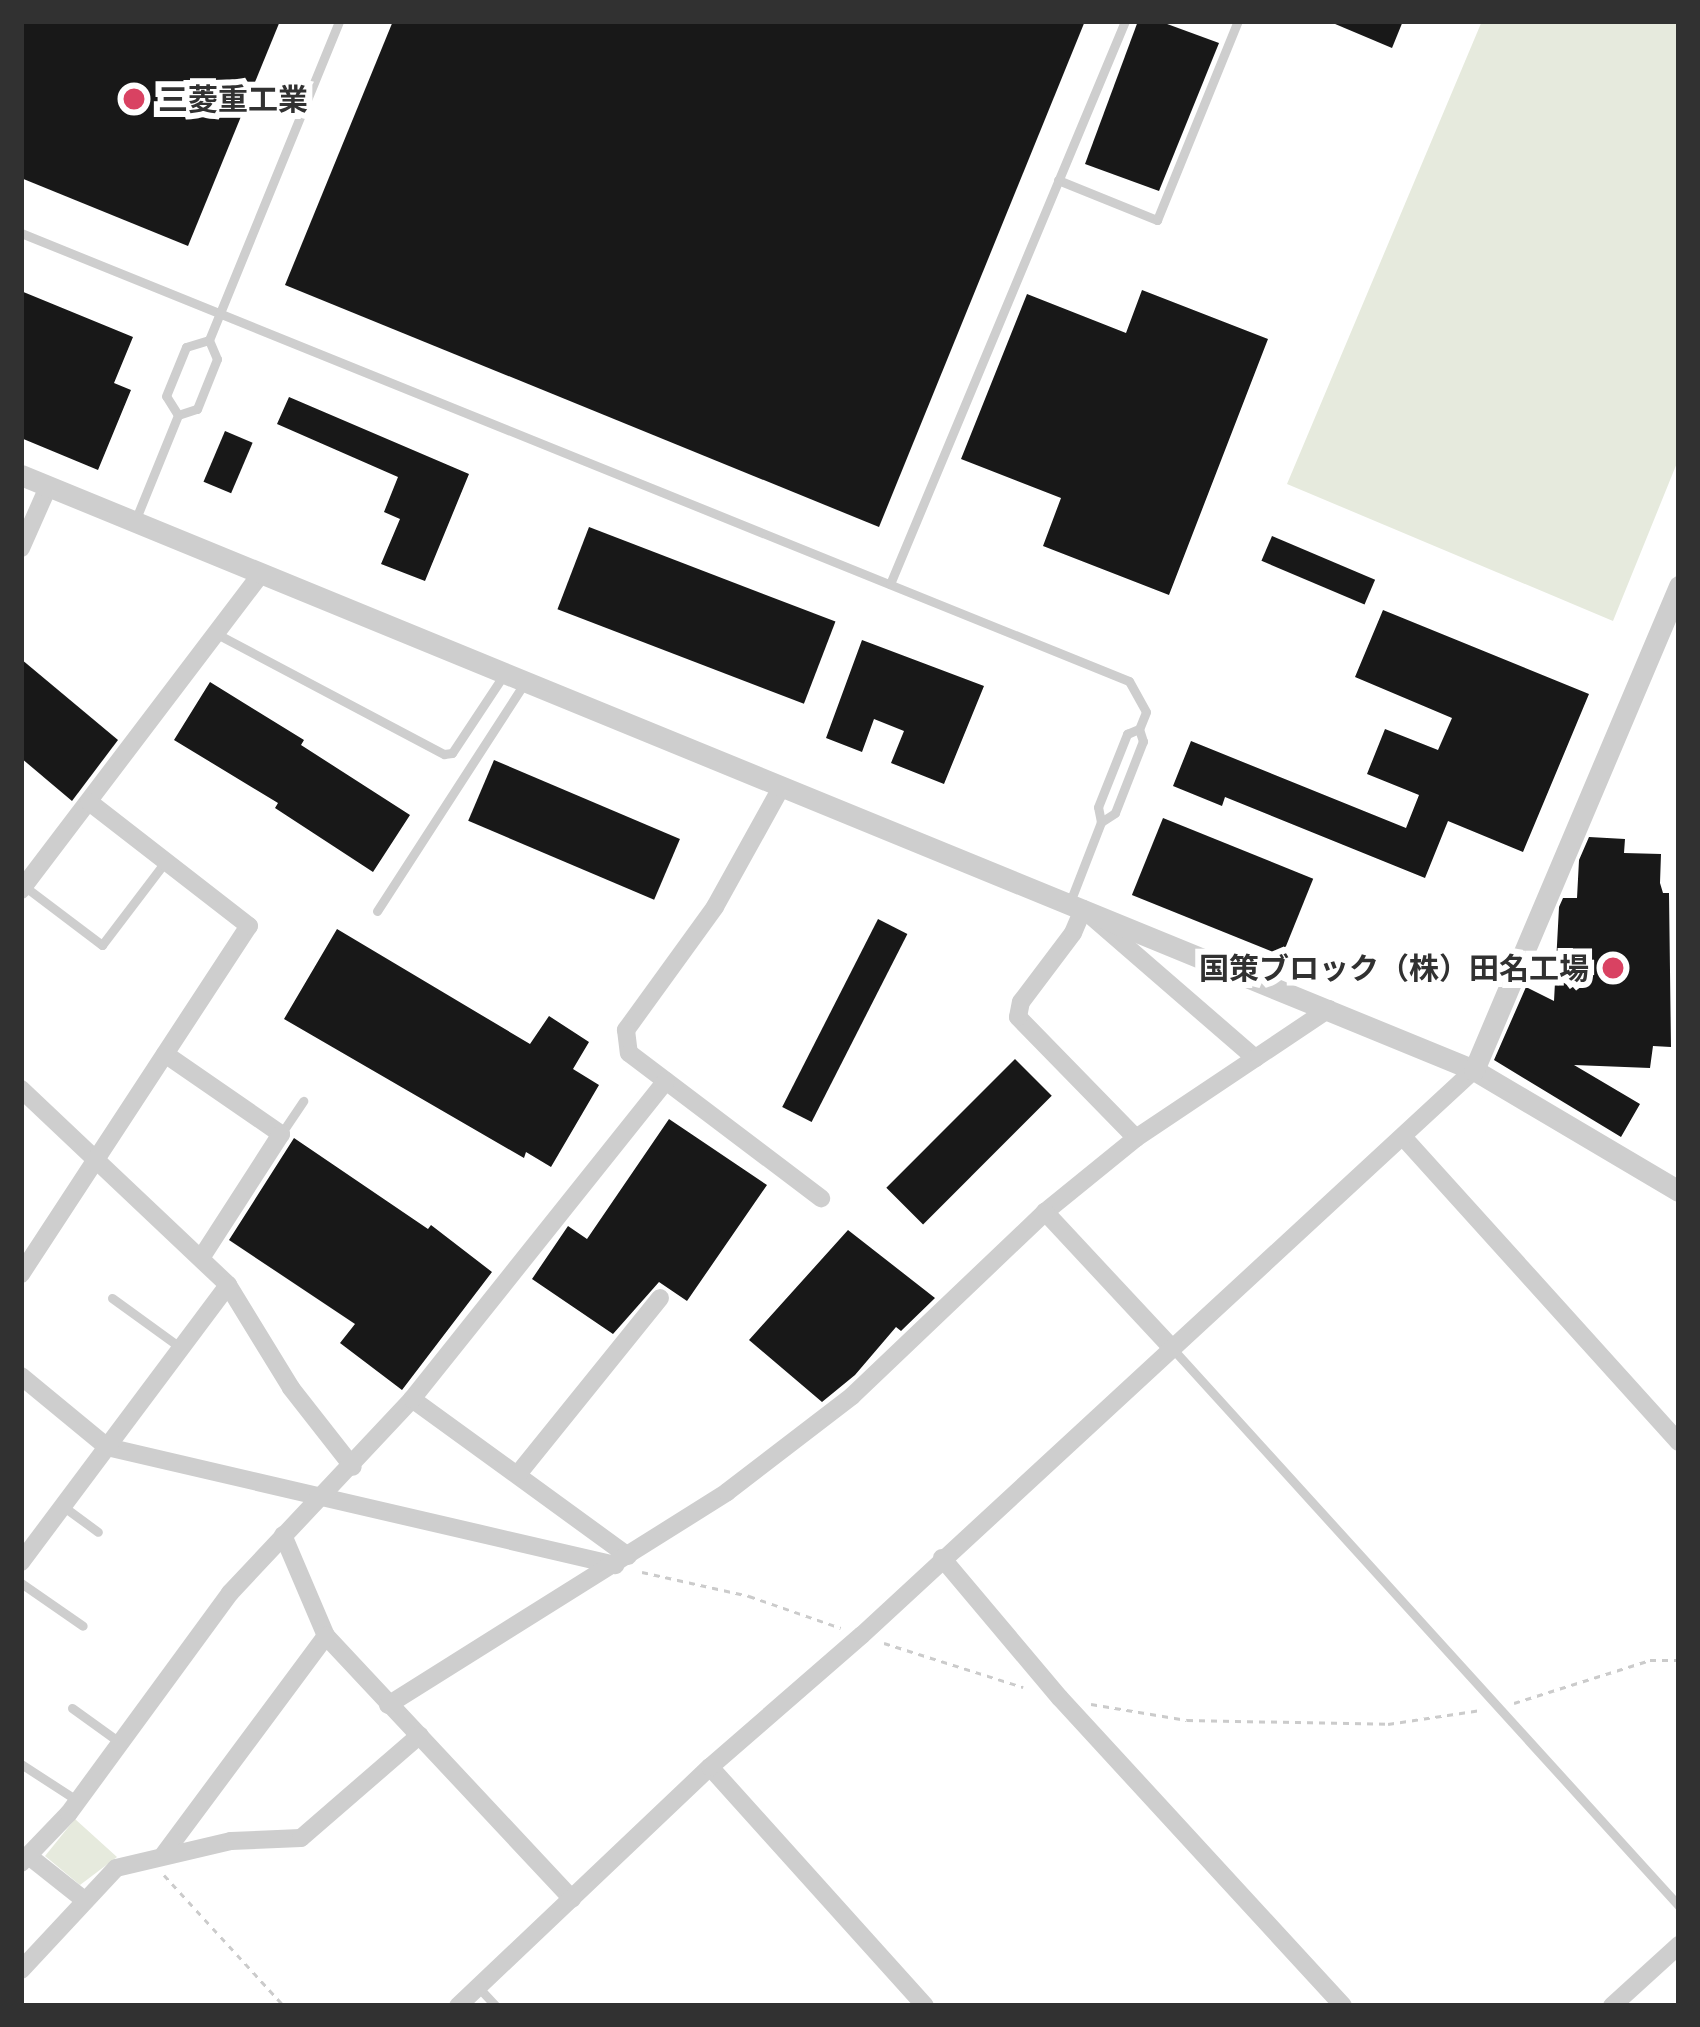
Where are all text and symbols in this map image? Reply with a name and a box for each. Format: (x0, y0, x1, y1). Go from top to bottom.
place label: 三菱重工業 (158, 81, 308, 117)
marker: 三菱重工業 (121, 86, 147, 112)
place label: 国策ブロック（株）田名工場 (1199, 950, 1589, 986)
marker: 国策ブロック（株）田名工場 (1600, 955, 1626, 981)

